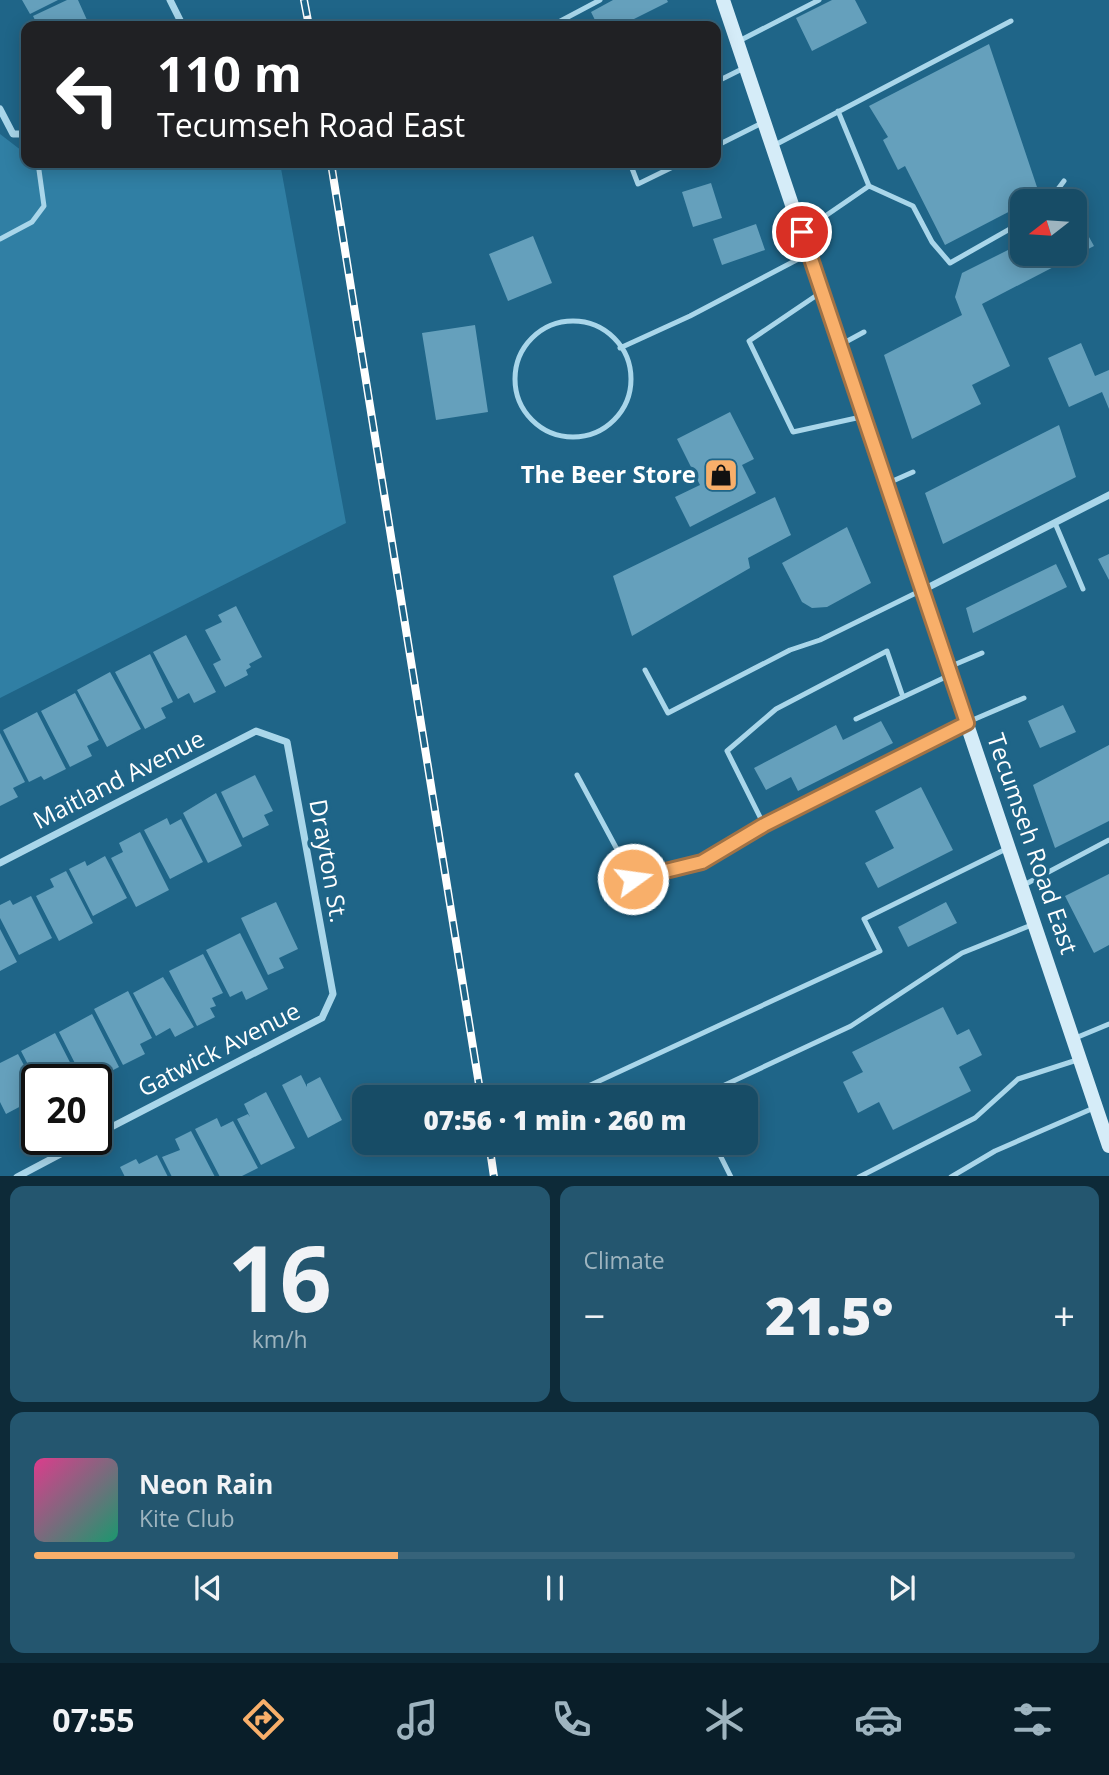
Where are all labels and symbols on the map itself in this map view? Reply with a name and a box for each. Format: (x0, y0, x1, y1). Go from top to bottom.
north arrow (1010, 189, 1087, 266)
pin (772, 202, 832, 262)
shop icon: The Beer Store (702, 456, 740, 494)
place label: The Beer Store (521, 457, 696, 490)
street label: Maitland Avenue (27, 721, 210, 836)
street label: Tecumseh Road East (980, 729, 1087, 958)
street label: Drayton St. (302, 797, 357, 925)
position arrow (596, 842, 670, 916)
street label: Gatwick Avenue (132, 994, 305, 1104)
speed limit sign: 20 (21, 1064, 112, 1155)

